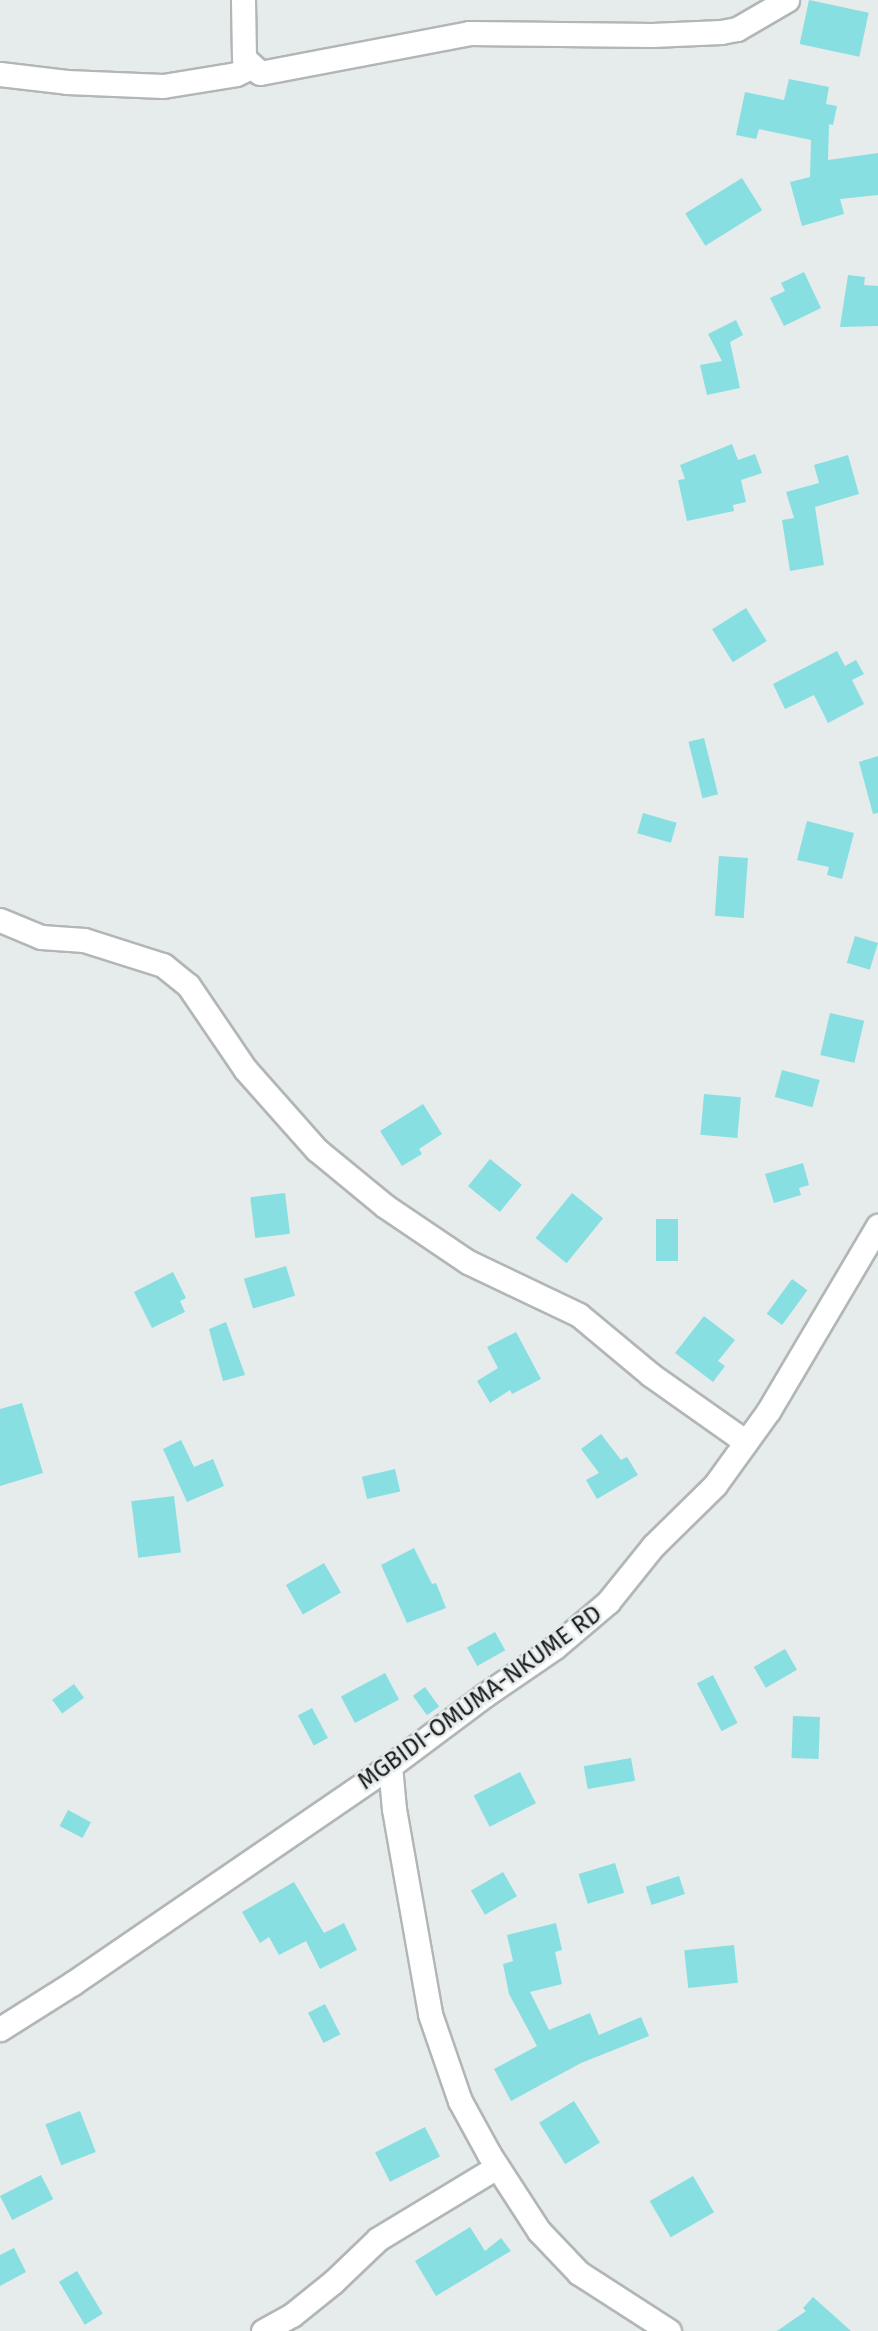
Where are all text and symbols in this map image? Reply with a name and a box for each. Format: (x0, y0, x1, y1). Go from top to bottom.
street label: MGBIDI-OMUMA-NKUME RD (352, 1600, 608, 1796)

